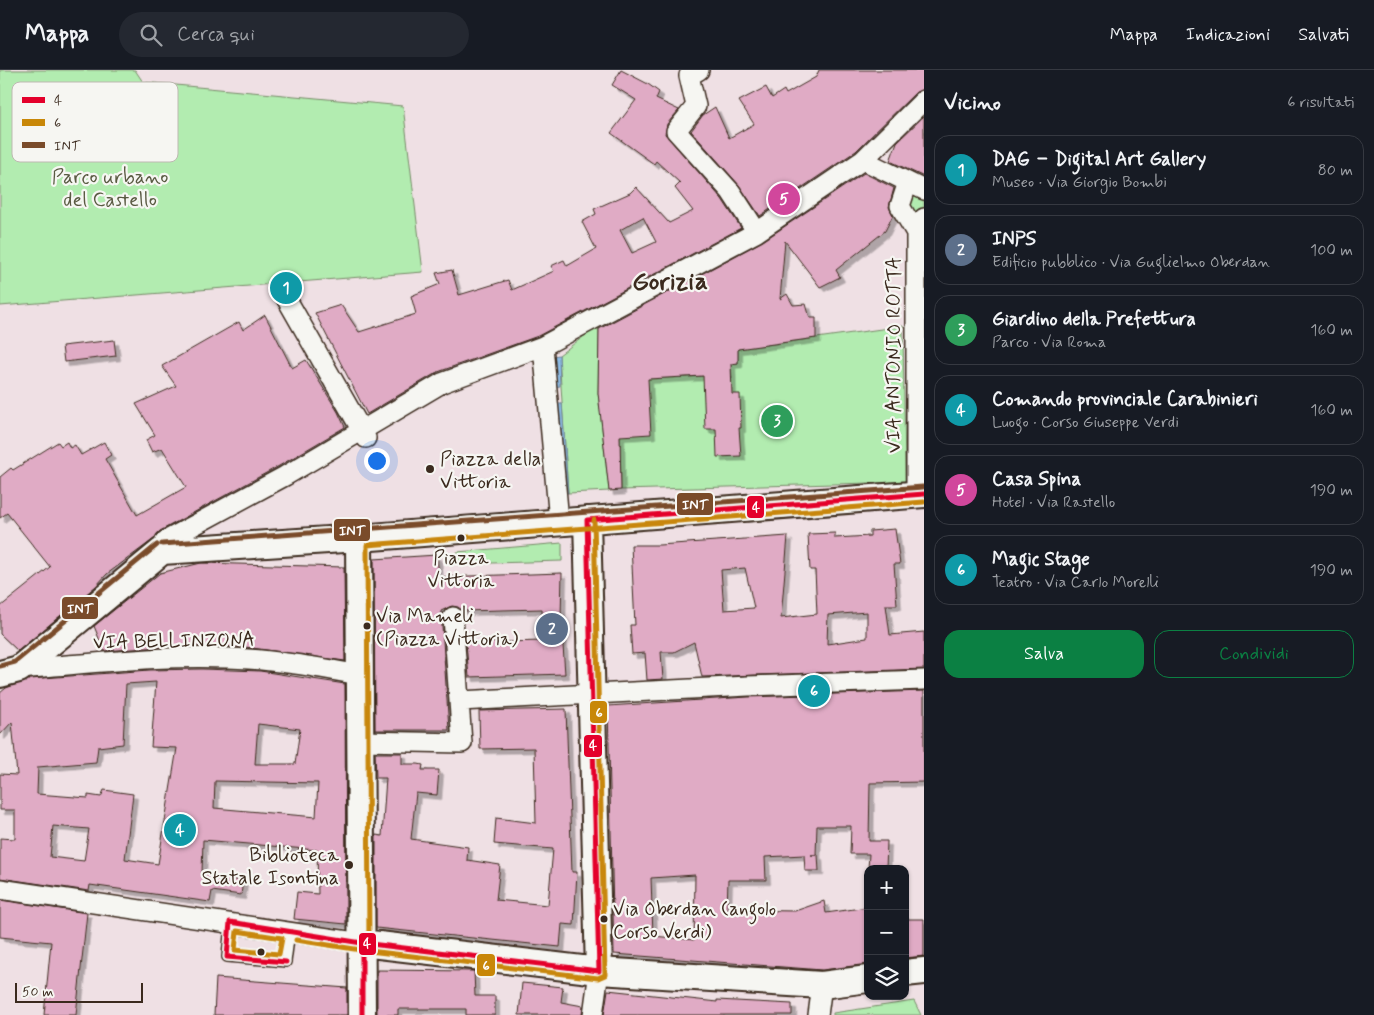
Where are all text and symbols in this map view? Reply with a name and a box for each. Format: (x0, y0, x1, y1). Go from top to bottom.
search box (119, 12, 469, 57)
text: Mappa (25, 19, 89, 50)
icon: search (137, 21, 165, 49)
text: Cerca qui (177, 22, 255, 47)
text: Mappa (1110, 23, 1158, 47)
text: Indicazioni (1186, 23, 1270, 47)
text: Salvati (1298, 23, 1349, 47)
legend (12, 82, 178, 162)
text: Vicino (944, 89, 1001, 117)
text: 4 (54, 92, 62, 110)
text: 6 risultati (1287, 92, 1354, 113)
text: 6 (54, 114, 61, 132)
text: INT (54, 137, 81, 155)
text: DAG – Digital Art Gallery (992, 147, 1206, 172)
text: 1 (957, 160, 965, 181)
text: 80 m (1318, 160, 1353, 181)
park label: Parco urbano del Castello (52, 164, 168, 214)
text: Museo · Via Giorgio Bombi (992, 172, 1167, 193)
pin: 5 (768, 180, 800, 218)
text: INPS (992, 227, 1036, 252)
text: 2 (957, 240, 965, 261)
text: 100 m (1310, 240, 1353, 261)
text: Edificio pubblico · Via Guglielmo Oberdan (992, 252, 1270, 273)
street label: VIA ANTONIO ROTTA (881, 257, 908, 453)
district label: Gorizia (632, 266, 708, 299)
pin: 1 (270, 269, 302, 307)
text: Giardino della Prefettura (992, 307, 1196, 332)
text: 3 (957, 320, 965, 341)
text: 160 m (1310, 320, 1353, 341)
text: Parco · Via Roma (992, 332, 1106, 353)
text: Comando provinciale Carabinieri (992, 387, 1258, 412)
text: 4 (956, 400, 966, 421)
text: 160 m (1310, 400, 1353, 421)
pin: 3 (761, 402, 793, 440)
text: Luogo · Corso Giuseppe Verdi (992, 412, 1179, 433)
place label: Piazza della Vittoria (440, 446, 541, 496)
your location (364, 448, 390, 474)
marker: Piazza della Vittoria (424, 463, 436, 475)
text: Casa Spina (992, 467, 1081, 492)
text: 5 (956, 480, 966, 501)
text: 190 m (1310, 480, 1353, 501)
line badge: INT (676, 492, 714, 516)
text: Hotel · Via Rastello (992, 492, 1115, 513)
line badge: 4 (746, 495, 765, 519)
text: INT (682, 496, 710, 514)
text: 4 (752, 499, 761, 517)
line badge: INT (333, 518, 371, 542)
text: INT (339, 522, 367, 540)
marker: Piazza Vittoria (456, 533, 466, 543)
place label: Piazza Vittoria (428, 546, 495, 594)
text: Magic Stage (992, 547, 1090, 572)
text: 6 (957, 560, 965, 581)
text: 190 m (1310, 560, 1353, 581)
text: Teatro · Via Carlo Morelli (992, 572, 1159, 593)
line badge: INT (61, 596, 99, 620)
text: INT (67, 600, 95, 618)
place label: Via Mameli (Piazza Vittoria) (376, 604, 519, 652)
pin: 2 (536, 610, 568, 648)
marker: Via Mameli (Piazza Vittoria) (362, 621, 372, 631)
street label: VIA BELLINZONA (93, 627, 255, 656)
button: Salva (944, 630, 1144, 678)
button: Condividi (1154, 630, 1354, 678)
pin: 6 (798, 672, 830, 710)
line badge: 6 (589, 700, 608, 724)
text: 6 (595, 704, 603, 722)
line badge: 4 (583, 734, 603, 758)
text: 4 (589, 737, 598, 755)
pin: 4 (164, 811, 196, 849)
place label: Biblioteca Statale Isontina (201, 842, 340, 892)
marker: Biblioteca Statale Isontina (343, 859, 355, 871)
map controls (864, 865, 909, 1000)
button: + (864, 865, 909, 910)
place label: Via Oberdan (angolo Corso Verdi) (613, 897, 776, 945)
button: − (864, 910, 909, 955)
marker: Via Oberdan (angolo Corso Verdi) (599, 914, 609, 924)
line badge: 4 (358, 932, 377, 956)
text: 4 (363, 935, 372, 953)
unlabelled marker (256, 947, 266, 957)
line badge: 6 (476, 953, 496, 977)
button: layers (864, 955, 909, 1000)
text: 6 (482, 957, 490, 975)
scale bar (15, 980, 142, 1003)
text: 50 m (22, 983, 53, 1001)

